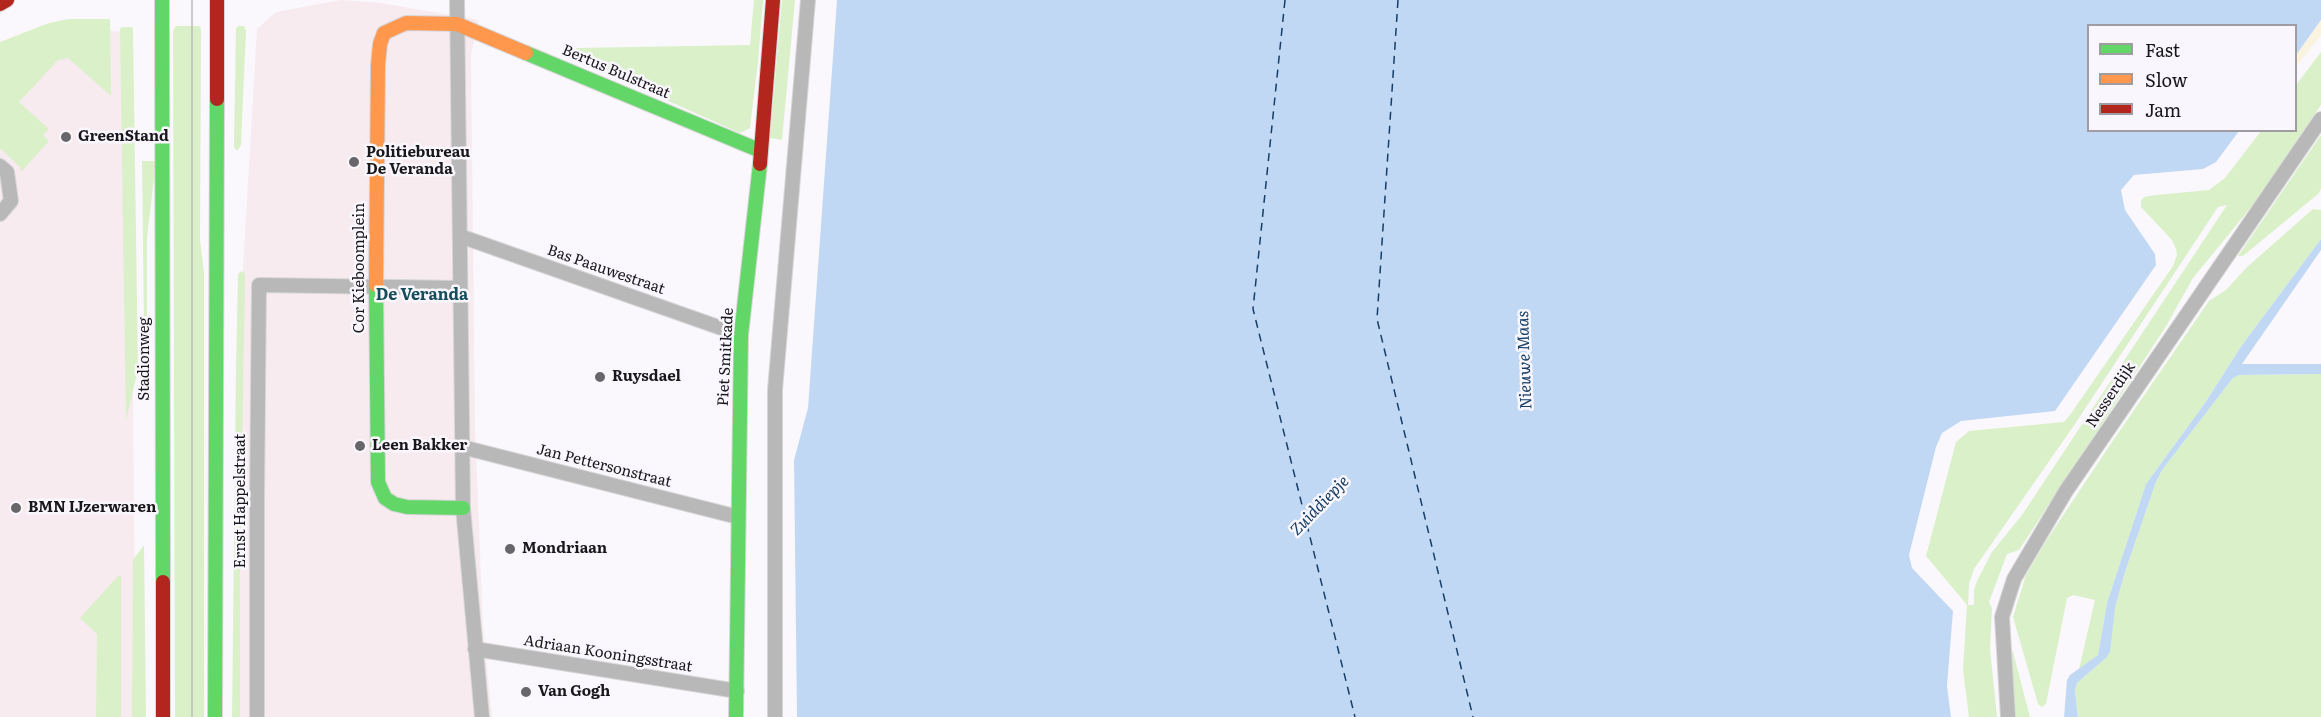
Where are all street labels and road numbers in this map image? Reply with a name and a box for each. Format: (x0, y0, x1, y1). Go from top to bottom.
street label: Bertus Bulstraat (559, 41, 673, 103)
street label: Cor Kieboomplein (351, 203, 369, 333)
street label: Bas Paauwestraat (545, 241, 667, 299)
street label: Piet Smitkade (714, 307, 738, 407)
street label: Stadionweg (136, 317, 154, 401)
street label: Nesserdijk (2083, 359, 2139, 431)
street label: Ernst Happelstraat (232, 434, 250, 568)
street label: Jan Pettersonstraat (535, 441, 673, 491)
street label: Adriaan Kooningsstraat (522, 632, 694, 676)

